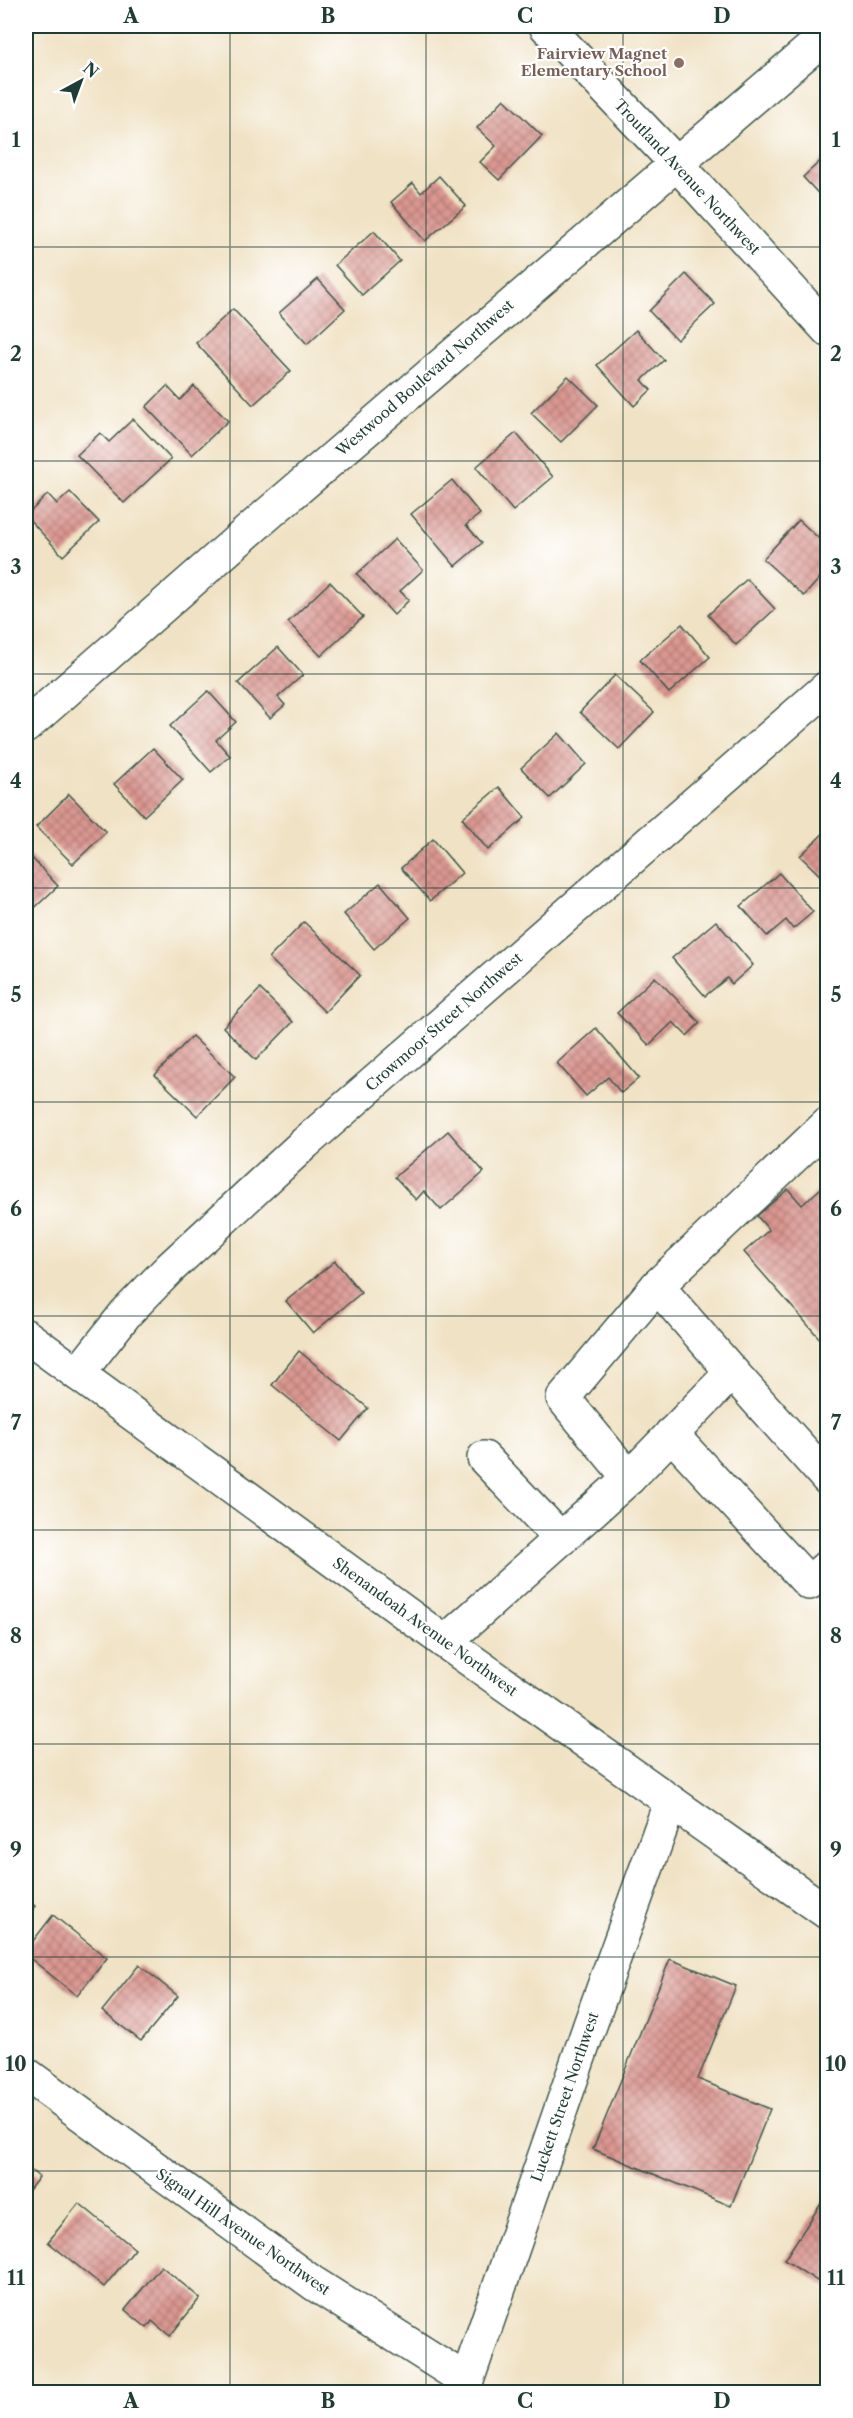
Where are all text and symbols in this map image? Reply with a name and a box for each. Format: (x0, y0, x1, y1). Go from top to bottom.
text: A (122, 4, 139, 28)
text: B (321, 4, 336, 28)
text: C (517, 4, 533, 28)
text: D (713, 4, 731, 28)
place label: Fairview Magnet Elementary School (521, 44, 667, 80)
north arrow (51, 51, 111, 111)
marker: Fairview Magnet Elementary School (672, 56, 686, 70)
text: N (79, 58, 103, 82)
street label: Troutland Avenue Northwest (610, 95, 765, 259)
text: 1 (12, 128, 21, 152)
text: 1 (832, 128, 841, 152)
street label: Westwood Boulevard Northwest (331, 295, 518, 461)
text: 2 (10, 342, 22, 366)
text: 2 (830, 342, 842, 366)
text: 3 (10, 555, 22, 579)
text: 3 (830, 555, 842, 579)
text: 4 (10, 769, 22, 793)
text: 4 (830, 769, 842, 793)
street label: Crowmoor Street Northwest (361, 948, 527, 1095)
text: 5 (10, 983, 22, 1007)
text: 5 (830, 983, 842, 1007)
text: 6 (10, 1197, 22, 1221)
text: 6 (830, 1197, 842, 1221)
text: 7 (11, 1411, 22, 1435)
text: 7 (831, 1411, 842, 1435)
street label: Shenandoah Avenue Northwest (329, 1553, 522, 1700)
text: 8 (10, 1624, 22, 1648)
text: 8 (830, 1624, 842, 1648)
text: 9 (10, 1838, 22, 1862)
text: 9 (830, 1838, 842, 1862)
street label: Luckett Street Northwest (526, 2009, 603, 2184)
text: 10 (5, 2052, 27, 2076)
text: 10 (825, 2052, 847, 2076)
street label: Signal Hill Avenue Northwest (153, 2164, 335, 2299)
text: 11 (7, 2266, 25, 2290)
text: 11 (827, 2266, 845, 2290)
text: A (122, 2389, 139, 2413)
text: B (321, 2389, 336, 2413)
text: C (517, 2389, 533, 2413)
text: D (713, 2389, 731, 2413)

